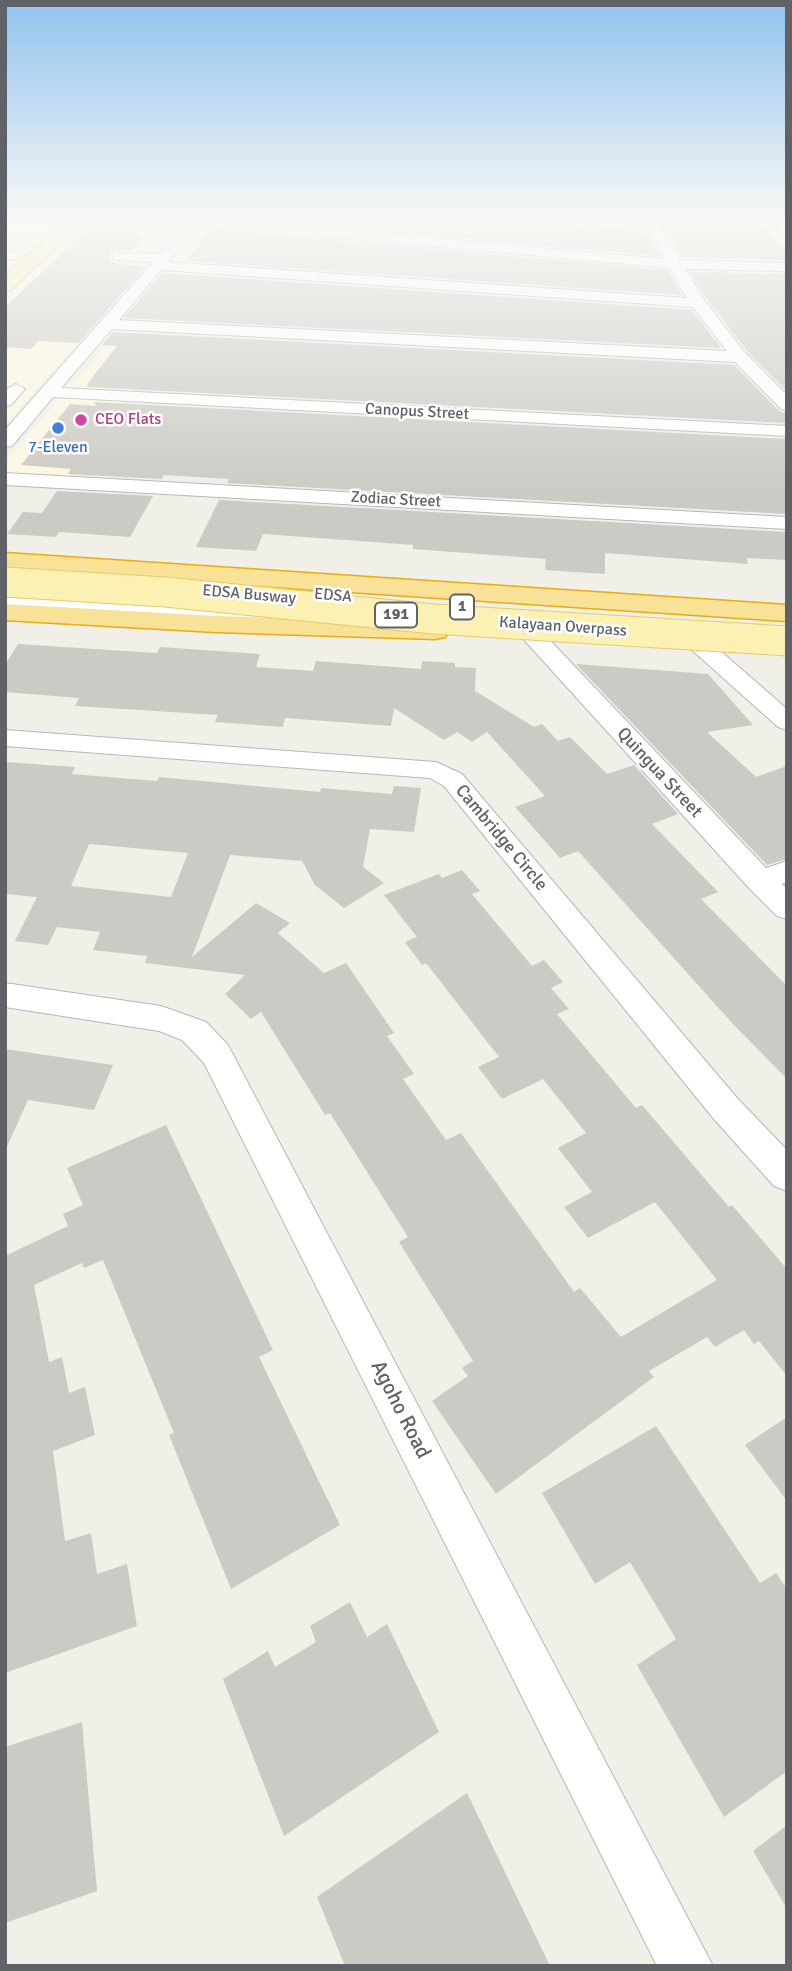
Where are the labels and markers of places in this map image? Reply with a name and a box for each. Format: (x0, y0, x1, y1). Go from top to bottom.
place label: CEO Flats (95, 410, 161, 430)
marker: CEO Flats (73, 412, 89, 428)
marker: 7-Eleven (50, 420, 66, 436)
place label: 7-Eleven (28, 438, 88, 458)

